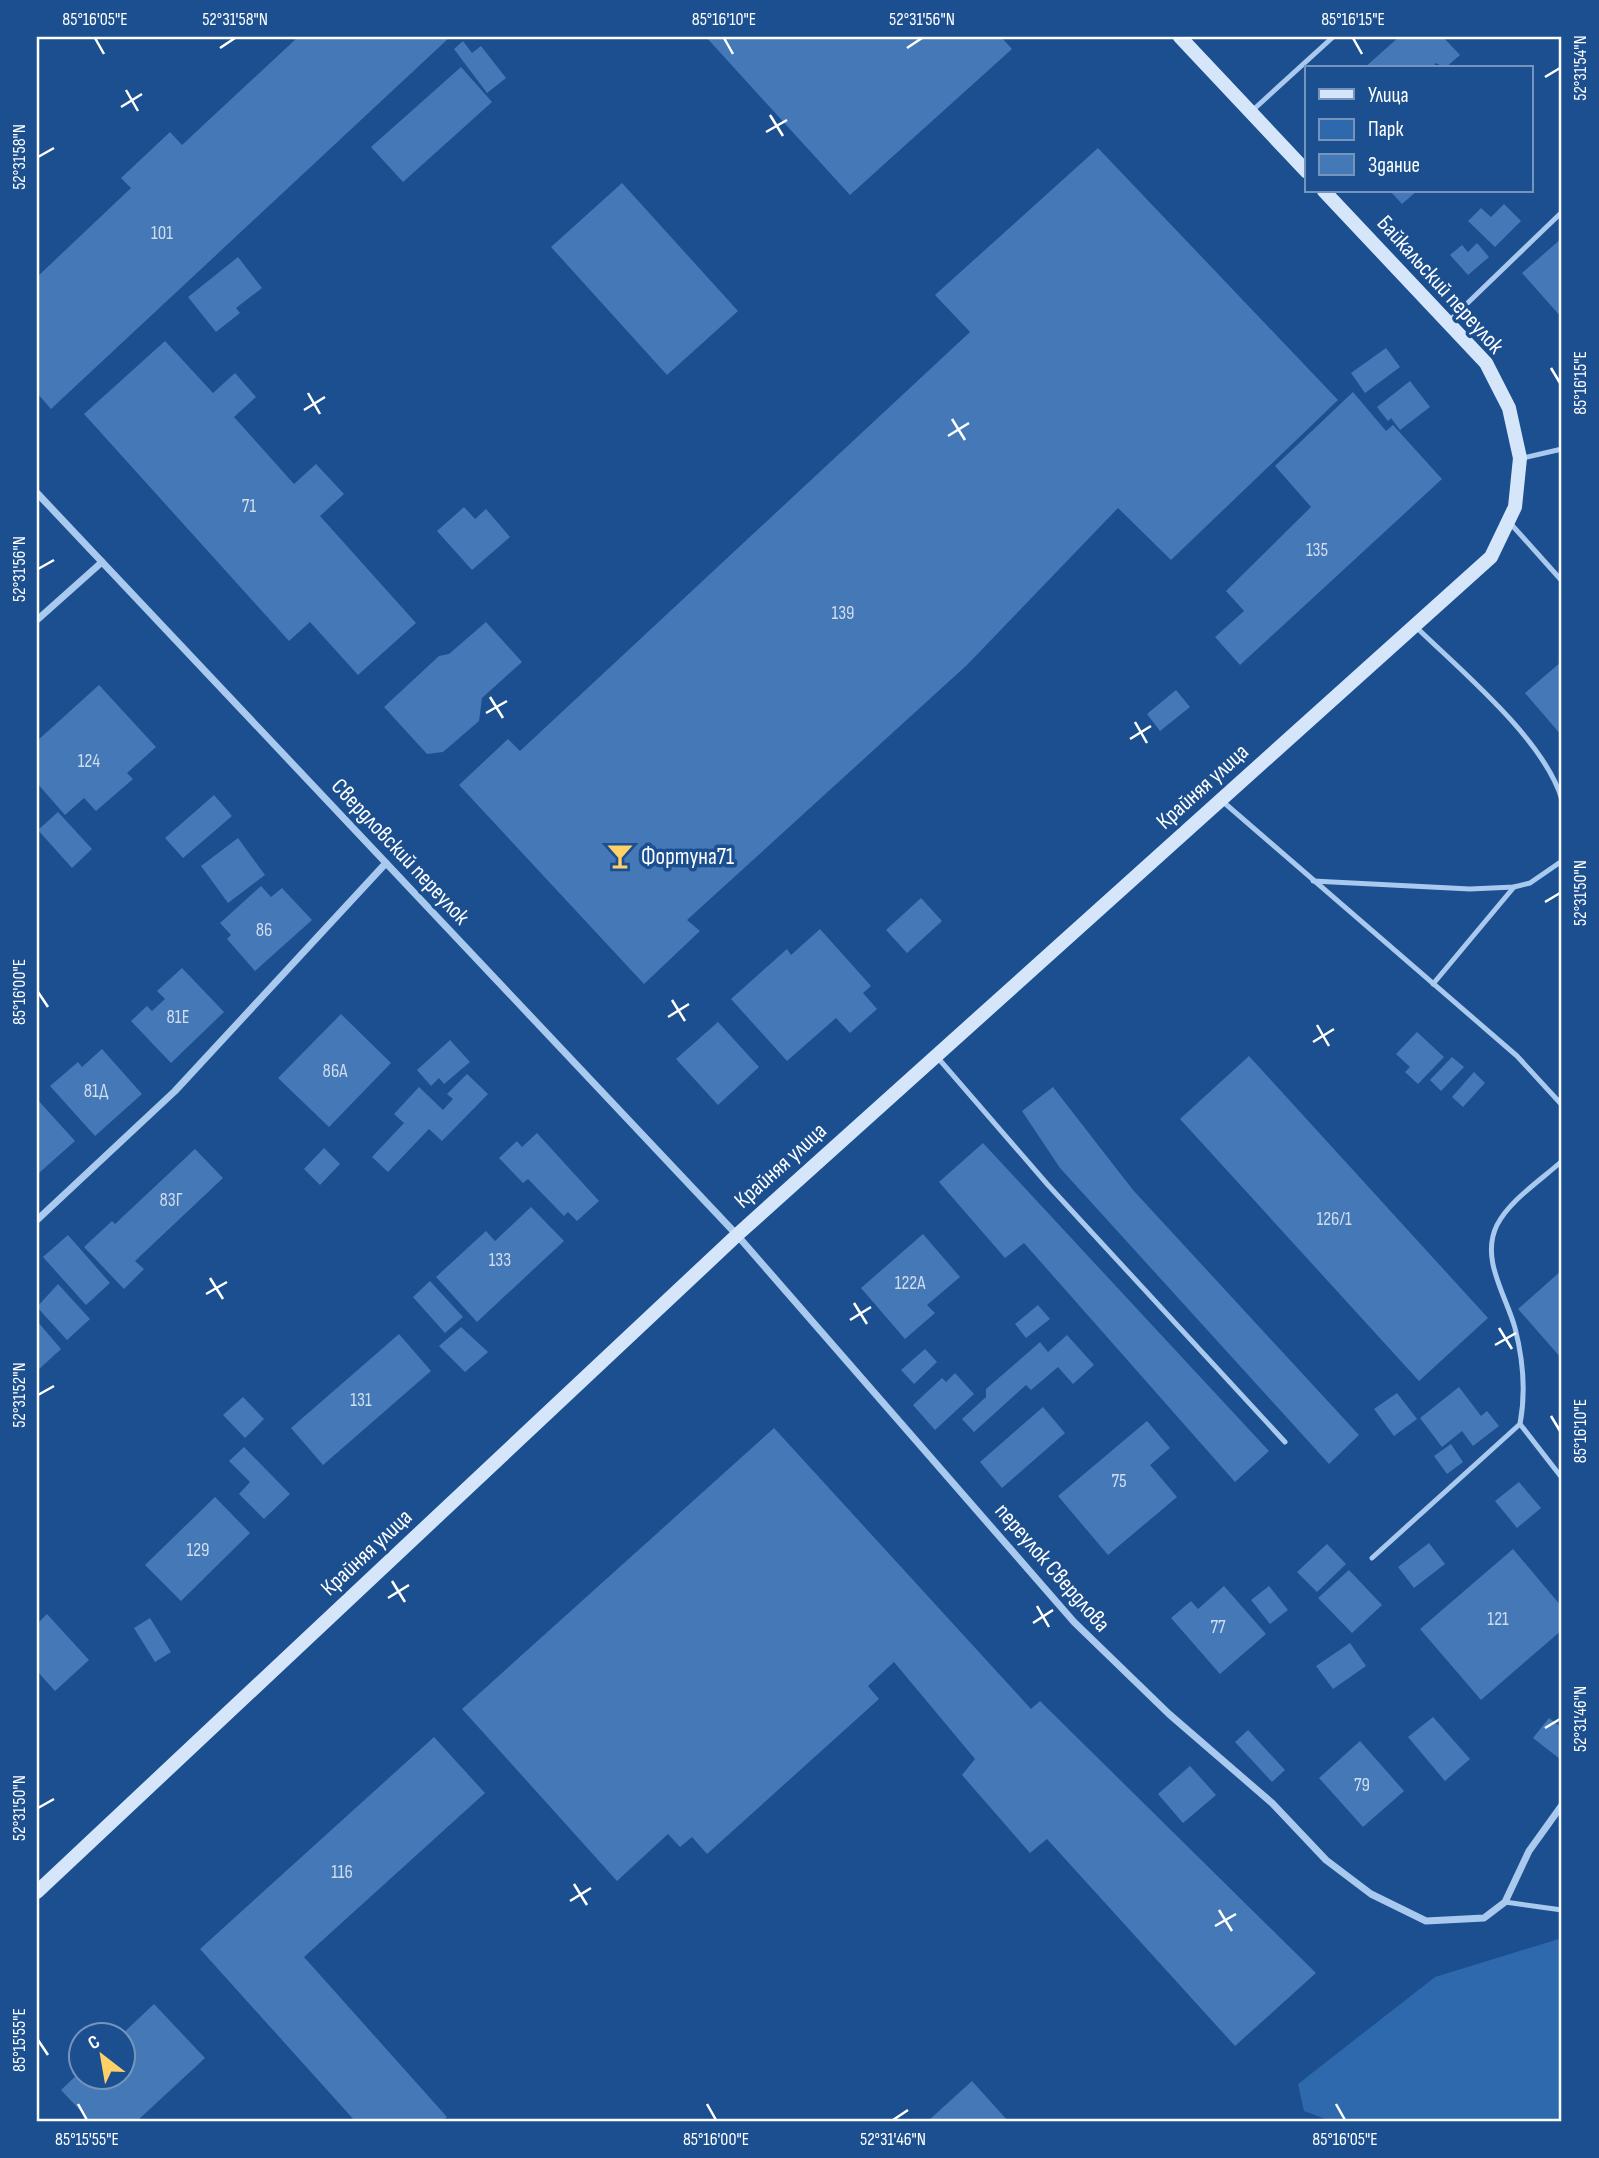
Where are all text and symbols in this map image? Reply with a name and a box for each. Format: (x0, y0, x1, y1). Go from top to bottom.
text: 85°16'05"E (62, 9, 128, 30)
text: 52°31'58"N (202, 9, 268, 30)
text: 85°16'10"E (692, 9, 756, 30)
text: 52°31'56"N (889, 9, 955, 30)
text: 85°16'15"E (1321, 9, 1385, 30)
text: 52°31'54"N (1570, 35, 1591, 101)
legend (1305, 66, 1532, 192)
text: Улица (1368, 83, 1409, 108)
text: Парк (1368, 117, 1403, 142)
text: 52°31'58"N (9, 124, 30, 190)
text: Здание (1368, 153, 1420, 178)
street label: Байкальский переулок (1371, 210, 1510, 360)
house number: 101 (151, 222, 173, 245)
text: 85°16'15"E (1570, 351, 1591, 415)
house number: 71 (242, 495, 257, 518)
text: 52°31'56"N (9, 536, 30, 602)
house number: 135 (1306, 539, 1328, 562)
house number: 139 (831, 602, 855, 625)
street label: Крайняя улица (1151, 738, 1255, 835)
house number: 124 (78, 750, 100, 773)
street label: Свердловский переулок (325, 773, 475, 931)
bar icon: Фортуна71 (605, 841, 635, 871)
place label: Фортуна71 (641, 843, 734, 871)
text: 52°31'50"N (1570, 860, 1591, 926)
house number: 86 (256, 919, 272, 942)
text: 85°16'00"E (9, 959, 30, 1025)
house number: 81Е (167, 1006, 189, 1029)
house number: 86А (323, 1060, 348, 1083)
house number: 81Д (84, 1080, 108, 1103)
street label: Крайняя улица (729, 1117, 833, 1214)
house number: 83Г (159, 1189, 183, 1212)
house number: 126/1 (1316, 1208, 1352, 1231)
house number: 133 (489, 1249, 511, 1272)
house number: 122А (895, 1272, 926, 1295)
text: 52°31'52"N (9, 1362, 30, 1428)
house number: 131 (350, 1389, 372, 1412)
text: 85°16'10"E (1570, 1399, 1591, 1463)
house number: 75 (1111, 1470, 1127, 1493)
street label: переулок Свердлова (989, 1497, 1116, 1638)
street label: Крайняя улица (315, 1503, 418, 1602)
house number: 129 (186, 1539, 210, 1562)
house number: 121 (1487, 1608, 1509, 1631)
house number: 77 (1210, 1616, 1226, 1639)
text: 52°31'46"N (1570, 1686, 1591, 1752)
house number: 79 (1354, 1774, 1370, 1797)
text: 52°31'50"N (9, 1775, 30, 1841)
house number: 116 (331, 1861, 353, 1884)
text: 85°15'55"E (9, 2008, 30, 2072)
north arrow (66, 2022, 136, 2092)
text: С (84, 2030, 104, 2055)
text: 85°15'55"E (55, 2129, 119, 2150)
text: 85°16'00"E (683, 2129, 749, 2150)
text: 52°31'46"N (860, 2129, 926, 2150)
text: 85°16'05"E (1312, 2129, 1378, 2150)

